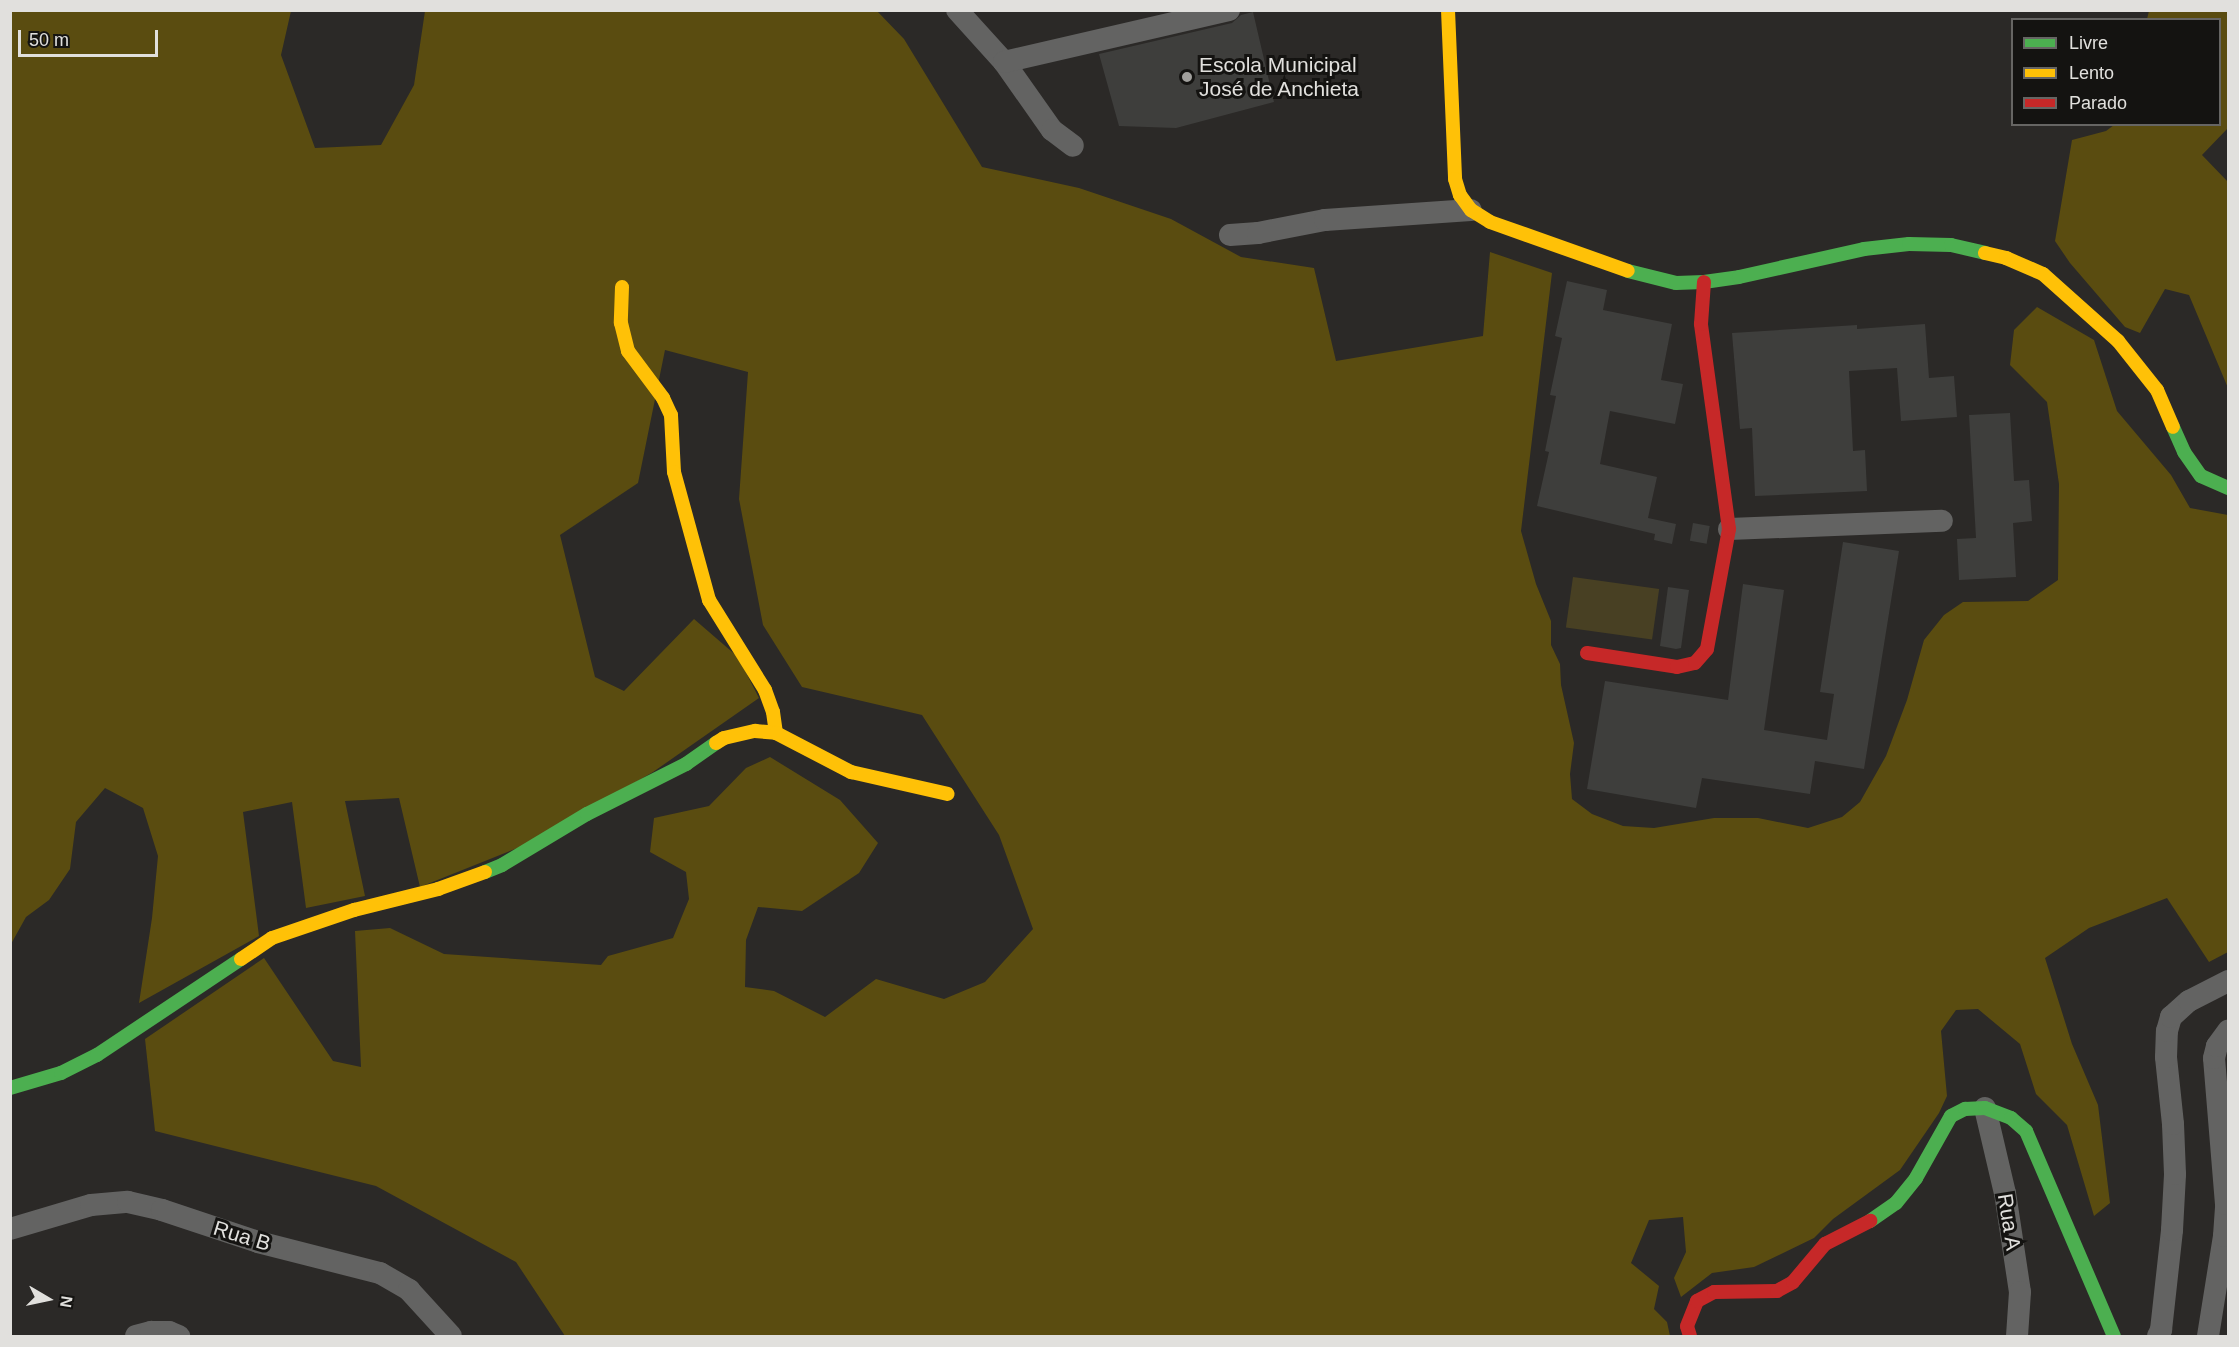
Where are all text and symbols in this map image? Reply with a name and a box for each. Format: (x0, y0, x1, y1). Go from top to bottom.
scale bar (21, 18, 160, 56)
legend (2011, 18, 2221, 126)
text: 50 m (29, 30, 69, 50)
text: Livre (2069, 33, 2108, 53)
place label: Escola Municipal José de Anchieta (1199, 52, 1360, 102)
text: Lento (2069, 63, 2114, 83)
marker: Escola Municipal José de Anchieta (1180, 70, 1194, 84)
text: Parado (2069, 93, 2127, 113)
street label: Rua A (1992, 1191, 2026, 1253)
street label: Rua B (210, 1215, 274, 1257)
north arrow (18, 1269, 78, 1329)
text: N (57, 1295, 76, 1309)

